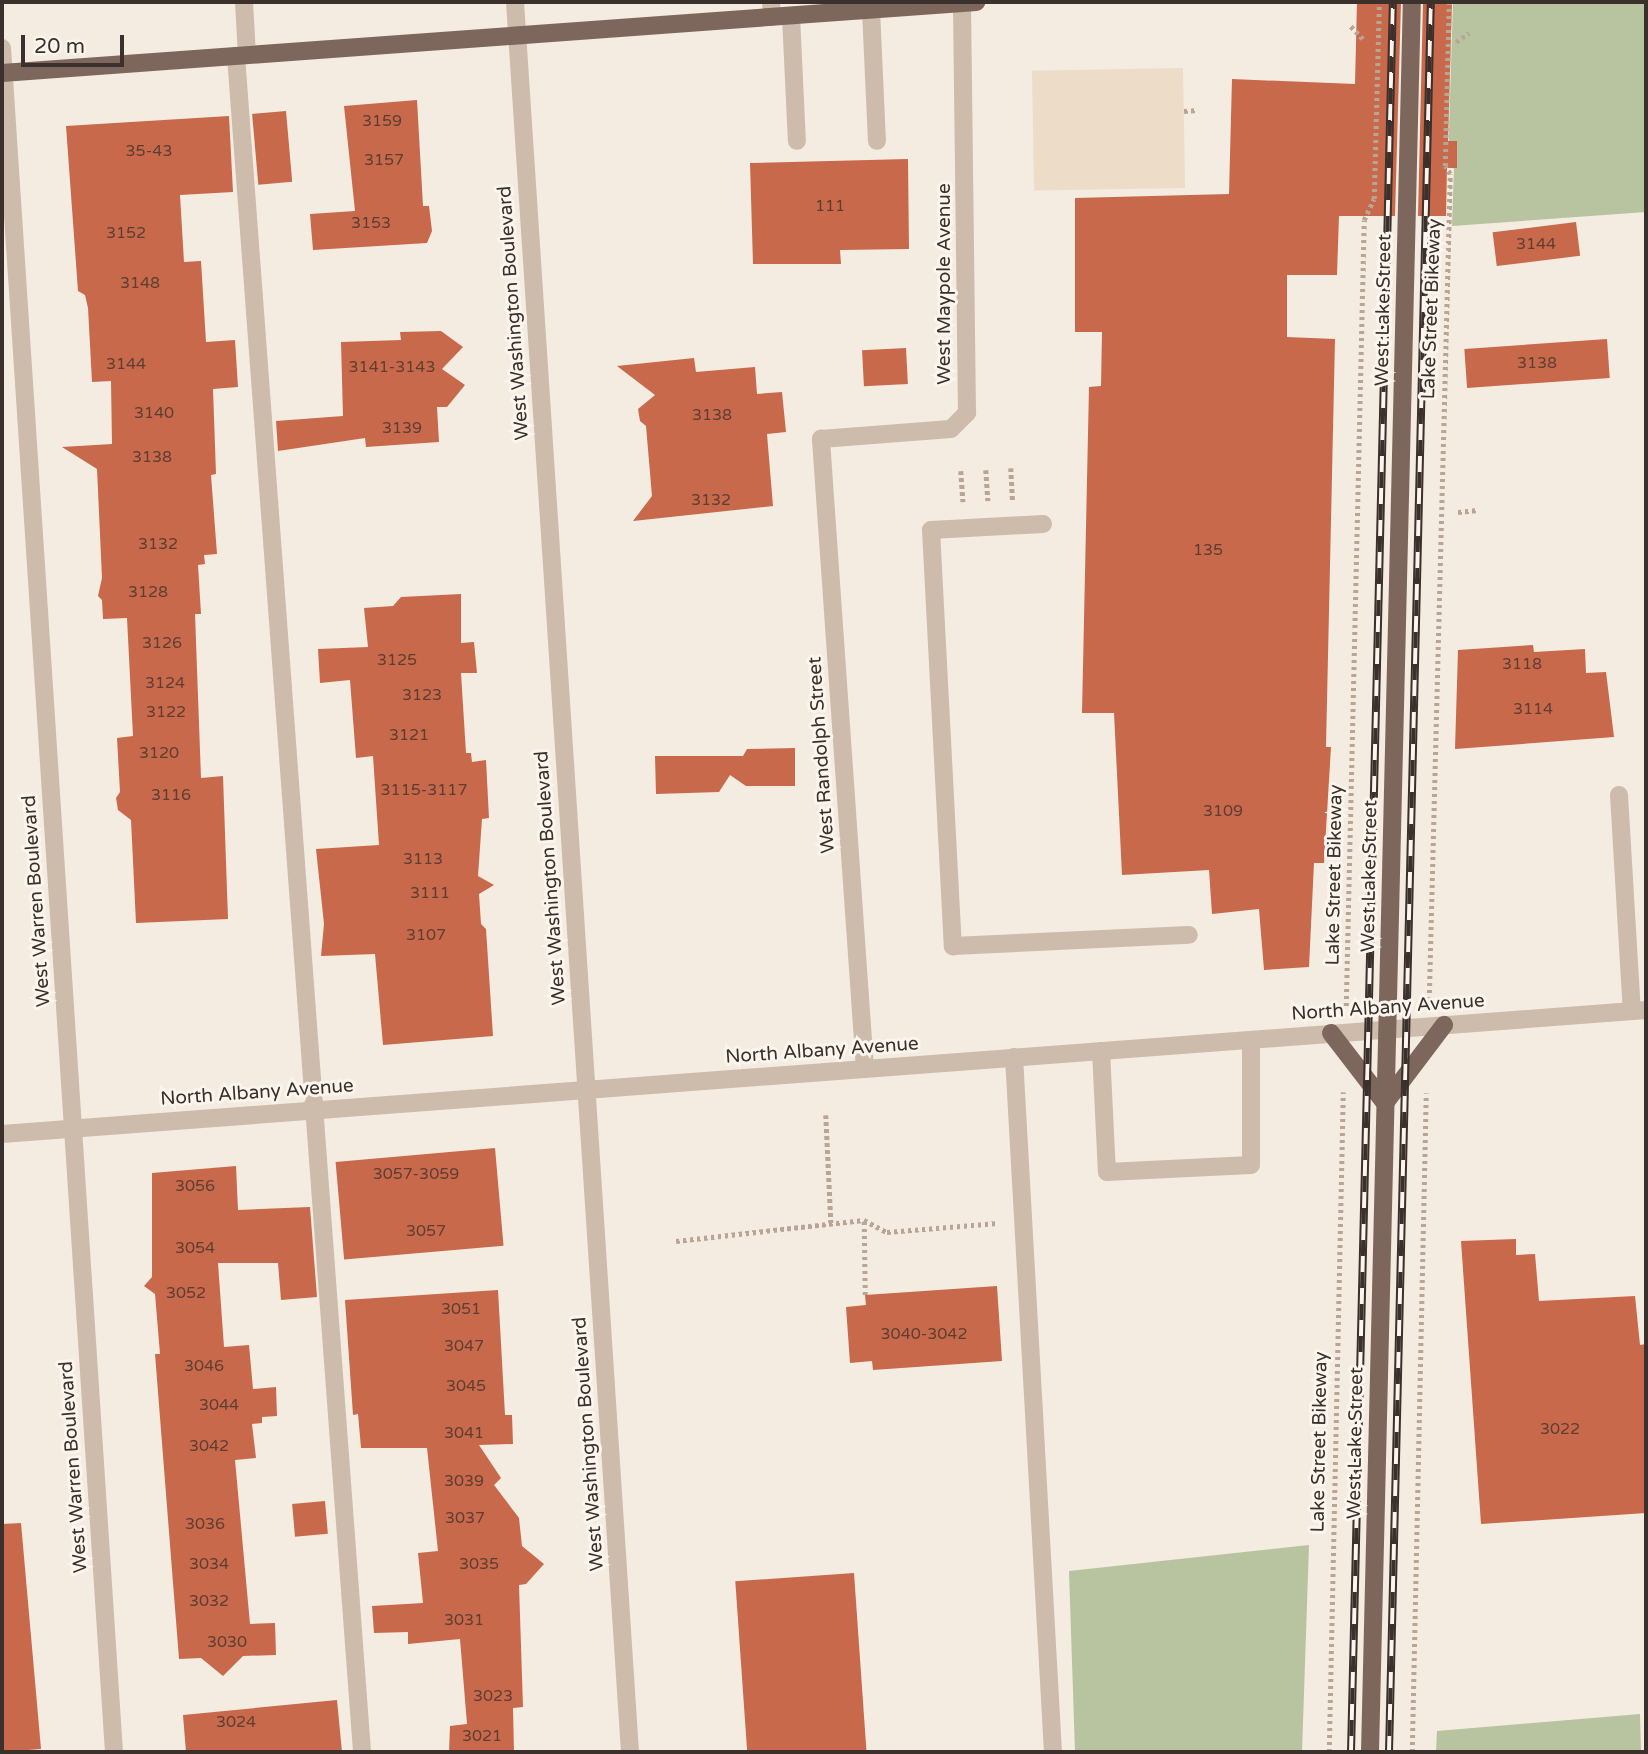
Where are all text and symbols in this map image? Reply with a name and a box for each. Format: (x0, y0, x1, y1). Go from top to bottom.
scale bar (24, 21, 128, 65)
text: 20 m (34, 34, 85, 59)
house number: 3159 (362, 111, 402, 131)
house number: 35-43 (126, 141, 172, 161)
house number: 3157 (364, 150, 404, 170)
street label: West Maypole Avenue (934, 183, 956, 385)
street label: West Washington Boulevard (494, 185, 534, 441)
house number: 111 (815, 196, 845, 216)
house number: 3153 (351, 213, 391, 233)
street label: Lake Street Bikeway (1417, 218, 1447, 400)
house number: 3152 (106, 223, 146, 243)
street label: West Lake Street (1371, 234, 1397, 386)
house number: 3144 (1516, 234, 1556, 254)
house number: 3148 (120, 273, 160, 293)
house number: 3138 (1517, 353, 1557, 373)
house number: 3144 (106, 354, 146, 374)
house number: 3141-3143 (349, 357, 435, 377)
house number: 3140 (134, 403, 174, 423)
house number: 3138 (692, 405, 732, 425)
house number: 3139 (382, 418, 422, 438)
house number: 3138 (132, 447, 172, 467)
house number: 3132 (691, 490, 731, 510)
house number: 3132 (138, 534, 178, 554)
house number: 135 (1193, 540, 1223, 560)
house number: 3128 (128, 582, 168, 602)
house number: 3126 (142, 633, 182, 653)
house number: 3125 (377, 650, 417, 670)
house number: 3118 (1502, 654, 1542, 674)
street label: West Randolph Street (804, 656, 840, 854)
house number: 3124 (145, 673, 185, 693)
house number: 3123 (402, 685, 442, 705)
house number: 3114 (1513, 699, 1553, 719)
house number: 3122 (146, 702, 186, 722)
house number: 3121 (389, 725, 429, 745)
house number: 3120 (139, 743, 179, 763)
street label: West Washington Boulevard (531, 750, 571, 1006)
house number: 3115-3117 (381, 780, 467, 800)
street label: Lake Street Bikeway (1322, 784, 1348, 966)
house number: 3116 (151, 785, 191, 805)
street label: West Warren Boulevard (18, 794, 56, 1008)
street label: West Lake Street (1357, 800, 1383, 952)
house number: 3109 (1203, 801, 1243, 821)
house number: 3113 (403, 849, 443, 869)
house number: 3111 (410, 883, 450, 903)
house number: 3107 (406, 925, 446, 945)
street label: North Albany Avenue (1291, 990, 1485, 1026)
street label: North Albany Avenue (725, 1033, 919, 1069)
street label: North Albany Avenue (160, 1075, 354, 1111)
house number: 3057-3059 (373, 1164, 459, 1184)
house number: 3056 (175, 1176, 215, 1196)
house number: 3057 (406, 1221, 446, 1241)
house number: 3054 (175, 1238, 215, 1258)
house number: 3052 (166, 1283, 206, 1303)
house number: 3051 (441, 1299, 481, 1319)
street label: West Washington Boulevard (569, 1316, 609, 1572)
house number: 3040-3042 (881, 1324, 967, 1344)
house number: 3047 (444, 1336, 484, 1356)
street label: Lake Street Bikeway (1307, 1351, 1333, 1533)
house number: 3046 (184, 1356, 224, 1376)
street label: West Warren Boulevard (55, 1360, 93, 1574)
street label: West Lake Street (1343, 1367, 1369, 1519)
house number: 3045 (446, 1376, 486, 1396)
house number: 3044 (199, 1395, 239, 1415)
house number: 3022 (1540, 1419, 1580, 1439)
house number: 3041 (444, 1423, 484, 1443)
house number: 3042 (189, 1436, 229, 1456)
house number: 3039 (444, 1471, 484, 1491)
house number: 3037 (445, 1508, 485, 1528)
house number: 3036 (185, 1514, 225, 1534)
house number: 3034 (189, 1554, 229, 1574)
house number: 3035 (459, 1554, 499, 1574)
house number: 3032 (189, 1591, 229, 1611)
house number: 3031 (444, 1610, 484, 1630)
house number: 3030 (207, 1632, 247, 1652)
house number: 3023 (473, 1686, 513, 1706)
house number: 3024 (216, 1712, 256, 1732)
house number: 3021 (462, 1726, 502, 1746)

